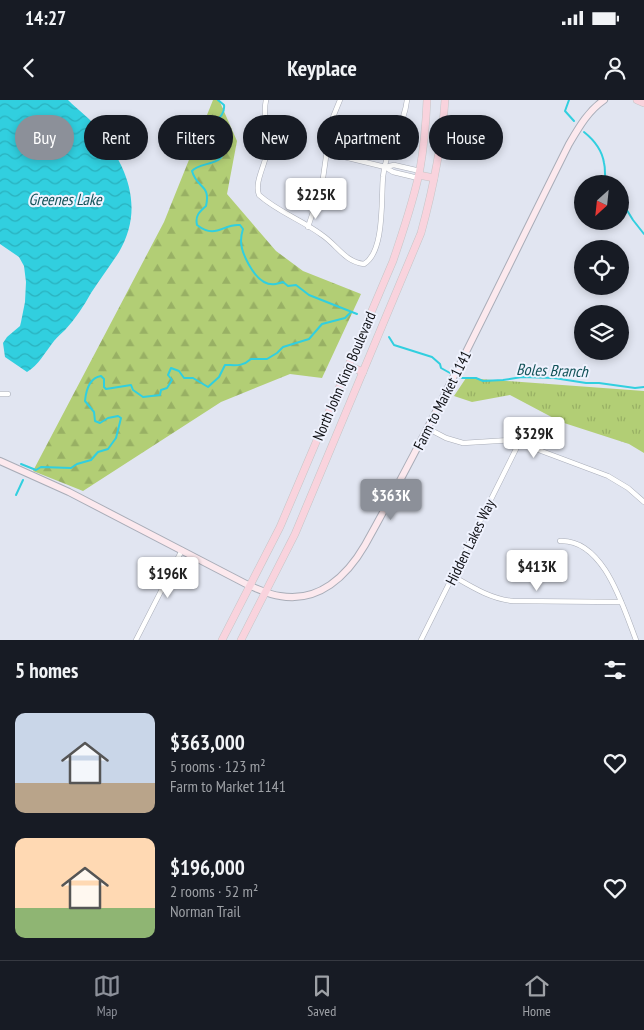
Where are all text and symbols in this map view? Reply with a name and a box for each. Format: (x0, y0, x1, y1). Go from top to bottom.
text: 14:27 (25, 6, 66, 30)
icon: back (15, 54, 43, 82)
text: Keyplace (287, 54, 357, 82)
icon: person (601, 54, 629, 82)
chip: Buy (15, 115, 74, 160)
chip: Rent (84, 115, 148, 160)
chip: Filters (158, 115, 233, 160)
chip: New (243, 115, 307, 160)
chip: Apartment (317, 115, 419, 160)
chip: House (429, 115, 503, 160)
north arrow (574, 175, 629, 230)
map controls (574, 175, 629, 360)
pin: $225K (281, 178, 351, 220)
text: $225K (297, 184, 335, 204)
water label: Greenes Lake (28, 189, 103, 209)
button: locate (574, 240, 629, 295)
button: layers (574, 305, 629, 360)
street label: North John King Boulevard (308, 309, 380, 443)
street label: Farm to Market 1141 (409, 347, 475, 453)
water label: Boles Branch (516, 359, 589, 381)
pin: $329K (499, 416, 569, 459)
text: $329K (515, 423, 553, 443)
pin: $363K (356, 478, 426, 521)
text: $363K (372, 485, 410, 505)
street label: Hidden Lakes Way (441, 496, 499, 588)
pin: $413K (502, 550, 572, 592)
pin: $196K (133, 556, 203, 599)
text: $413K (518, 556, 556, 576)
text: $196K (149, 563, 187, 583)
icon: filters (601, 656, 629, 684)
text: 5 homes (15, 657, 78, 684)
text: $363,000 (170, 729, 245, 756)
icon: home (55, 733, 115, 793)
icon: heart (601, 749, 629, 777)
text: 5 rooms · 123 m² (170, 756, 266, 776)
text: Farm to Market 1141 (170, 776, 286, 796)
text: $196,000 (170, 854, 245, 881)
icon: home (55, 858, 115, 918)
icon: heart (601, 874, 629, 902)
text: 2 rooms · 52 m² (170, 881, 258, 901)
text: Norman Trail (170, 901, 241, 921)
tab: Map (93, 972, 121, 1020)
tab: Saved (307, 972, 336, 1020)
tab: Home (522, 972, 551, 1020)

